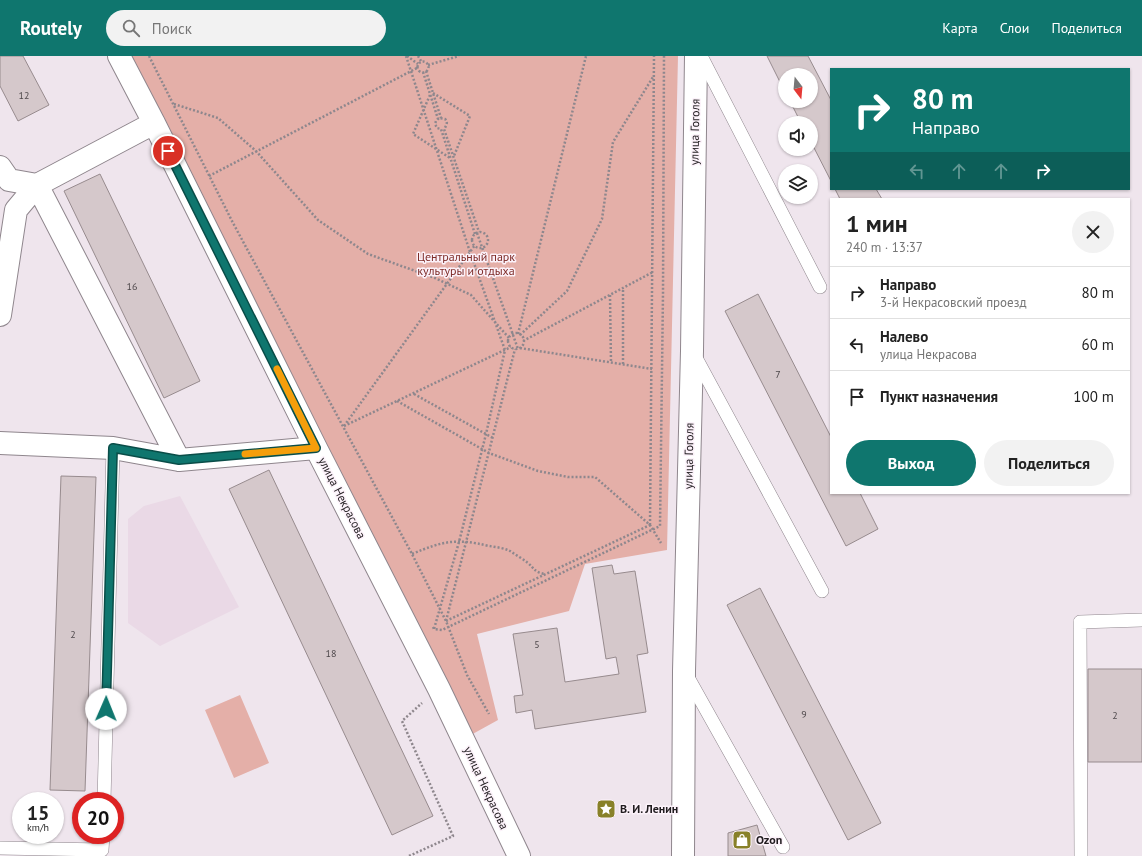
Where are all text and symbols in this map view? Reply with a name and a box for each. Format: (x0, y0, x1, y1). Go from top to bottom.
search box (106, 10, 386, 46)
text: Routely (20, 16, 82, 40)
icon: search (120, 17, 142, 39)
text: Поиск (152, 19, 192, 38)
text: Карта (942, 19, 978, 37)
text: Слои (1000, 19, 1029, 37)
text: Поделиться (1051, 19, 1122, 37)
north arrow (778, 68, 818, 108)
map controls (778, 68, 818, 204)
text: 80 m (912, 80, 973, 117)
icon: right (846, 84, 898, 136)
house number: 12 (19, 89, 29, 102)
street label: улица Гоголя (686, 99, 703, 165)
button: sound (778, 116, 818, 156)
text: Направо (912, 116, 980, 139)
pin (151, 134, 185, 168)
icon: arrive (157, 140, 179, 162)
icon: left (906, 160, 928, 182)
icon: ahead (948, 160, 970, 182)
icon: ahead (990, 160, 1012, 182)
icon: right (1032, 160, 1054, 182)
button: layers (778, 164, 818, 204)
text: 1 мин (846, 208, 908, 239)
button: close (1072, 211, 1114, 253)
text: 240 m · 13:37 (846, 239, 923, 256)
park label: Центральный парк культуры и отдыха (417, 249, 515, 278)
text: Направо (880, 275, 936, 294)
house number: 16 (127, 280, 137, 293)
icon: right (846, 282, 868, 304)
text: 80 m (1081, 283, 1114, 302)
text: 3-й Некрасовский проезд (880, 294, 1026, 311)
text: Налево (880, 327, 928, 346)
icon: left (846, 334, 868, 356)
text: 60 m (1081, 335, 1114, 354)
text: улица Некрасова (880, 346, 977, 363)
house number: 7 (775, 368, 781, 381)
icon: arrive (846, 386, 868, 408)
text: Пункт назначения (880, 387, 998, 406)
text: 100 m (1073, 387, 1114, 406)
street label: улица Гоголя (680, 423, 697, 489)
button: Выход (846, 440, 976, 486)
button: Поделиться (984, 440, 1114, 486)
street label: улица Некрасова (315, 454, 369, 541)
house number: 2 (70, 628, 76, 641)
house number: 5 (534, 638, 540, 651)
house number: 18 (326, 647, 336, 660)
position arrow (85, 688, 127, 730)
house number: 9 (801, 708, 807, 721)
house number: 2 (1112, 709, 1118, 722)
street label: улица Некрасова (461, 744, 512, 832)
speed limit sign: 20 (72, 792, 124, 844)
place icon: В. И. Ленин (595, 798, 617, 820)
text: 15 (27, 800, 49, 826)
place label: В. И. Ленин (620, 801, 678, 816)
text: km/h (27, 821, 49, 834)
shop icon: Ozon (731, 829, 753, 851)
place label: Ozon (756, 832, 782, 847)

